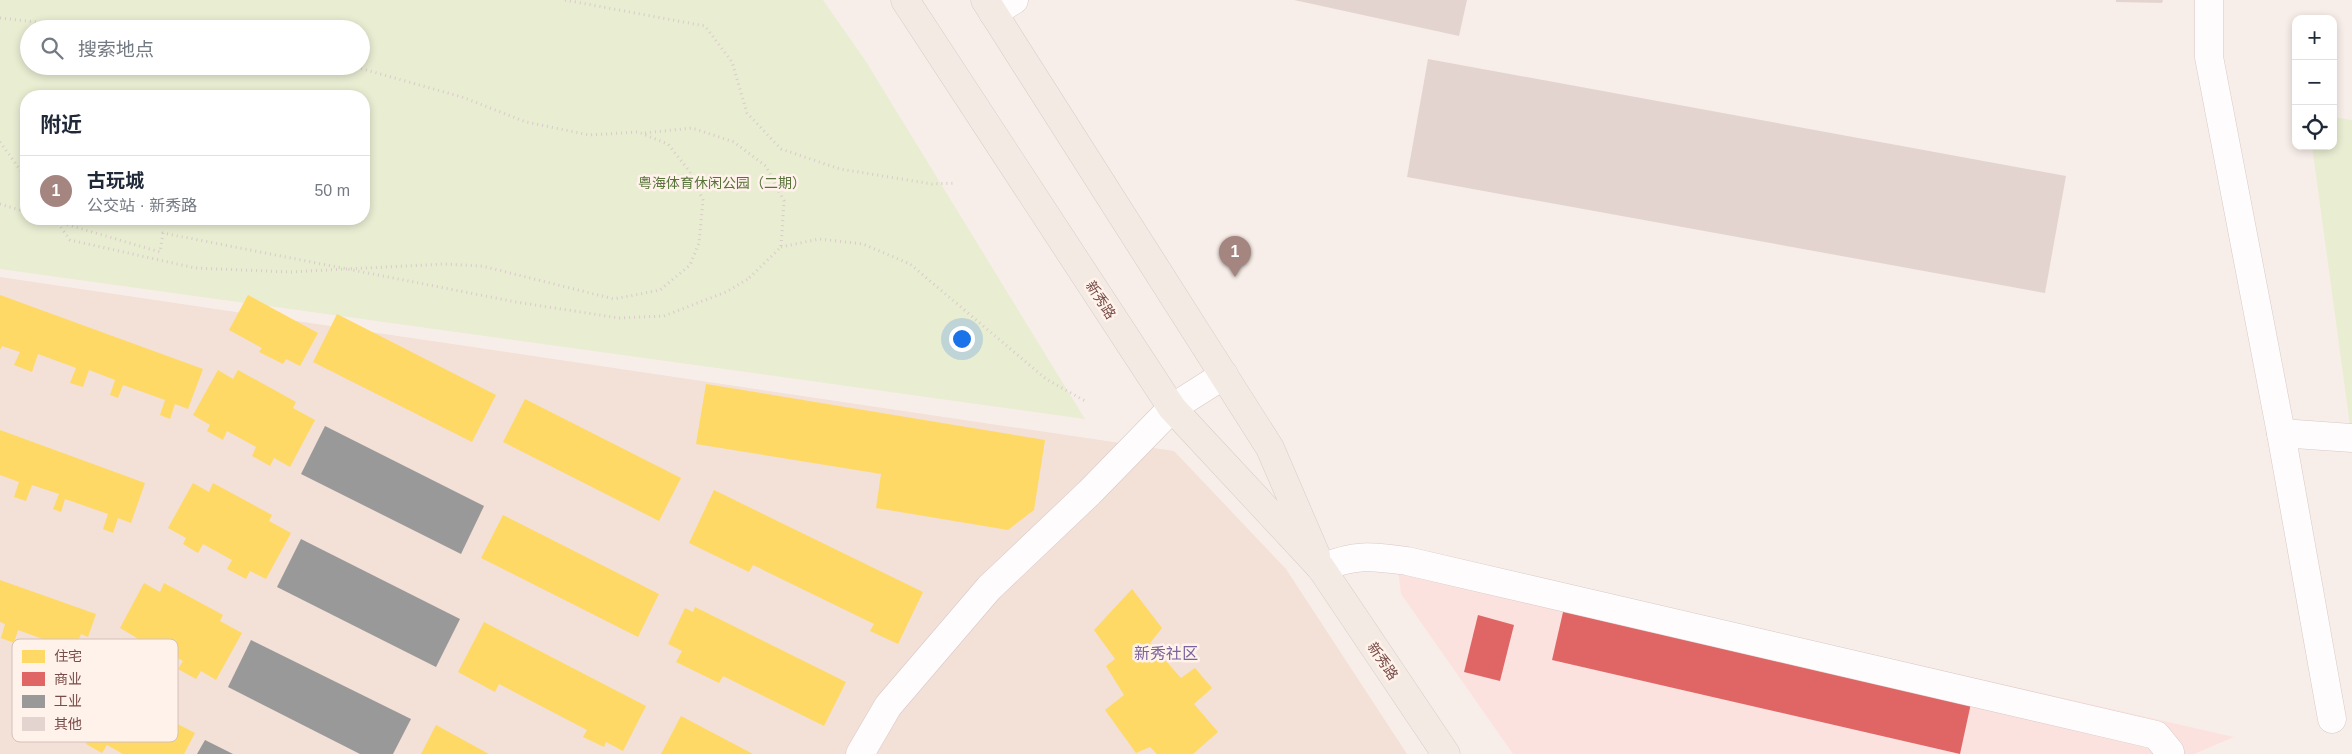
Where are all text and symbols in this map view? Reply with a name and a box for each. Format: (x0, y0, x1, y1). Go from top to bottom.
map controls (2292, 15, 2337, 150)
button: + (2292, 15, 2337, 60)
search box (20, 20, 370, 75)
icon: search (38, 34, 66, 62)
text: 搜索地点 (78, 39, 154, 60)
button: − (2292, 60, 2337, 105)
button: locate (2292, 105, 2337, 150)
text: 附近 (40, 113, 82, 136)
text: 古玩城 (87, 170, 144, 191)
park label: 粤海体育休闲公园（二期） (638, 175, 806, 191)
text: 1 (52, 182, 60, 199)
text: 50 m (314, 182, 350, 199)
text: 公交站 · 新秀路 (87, 197, 197, 214)
pin: 1 (1219, 236, 1251, 277)
street label: 新秀路 (1083, 278, 1119, 322)
your location (949, 326, 975, 352)
legend (12, 639, 178, 742)
street label: 新秀路 (1365, 639, 1401, 683)
district label: 新秀社区 (1134, 645, 1198, 662)
text: 住宅 (54, 648, 82, 664)
text: 商业 (54, 671, 82, 687)
text: 工业 (54, 693, 82, 709)
text: 其他 (54, 716, 82, 732)

